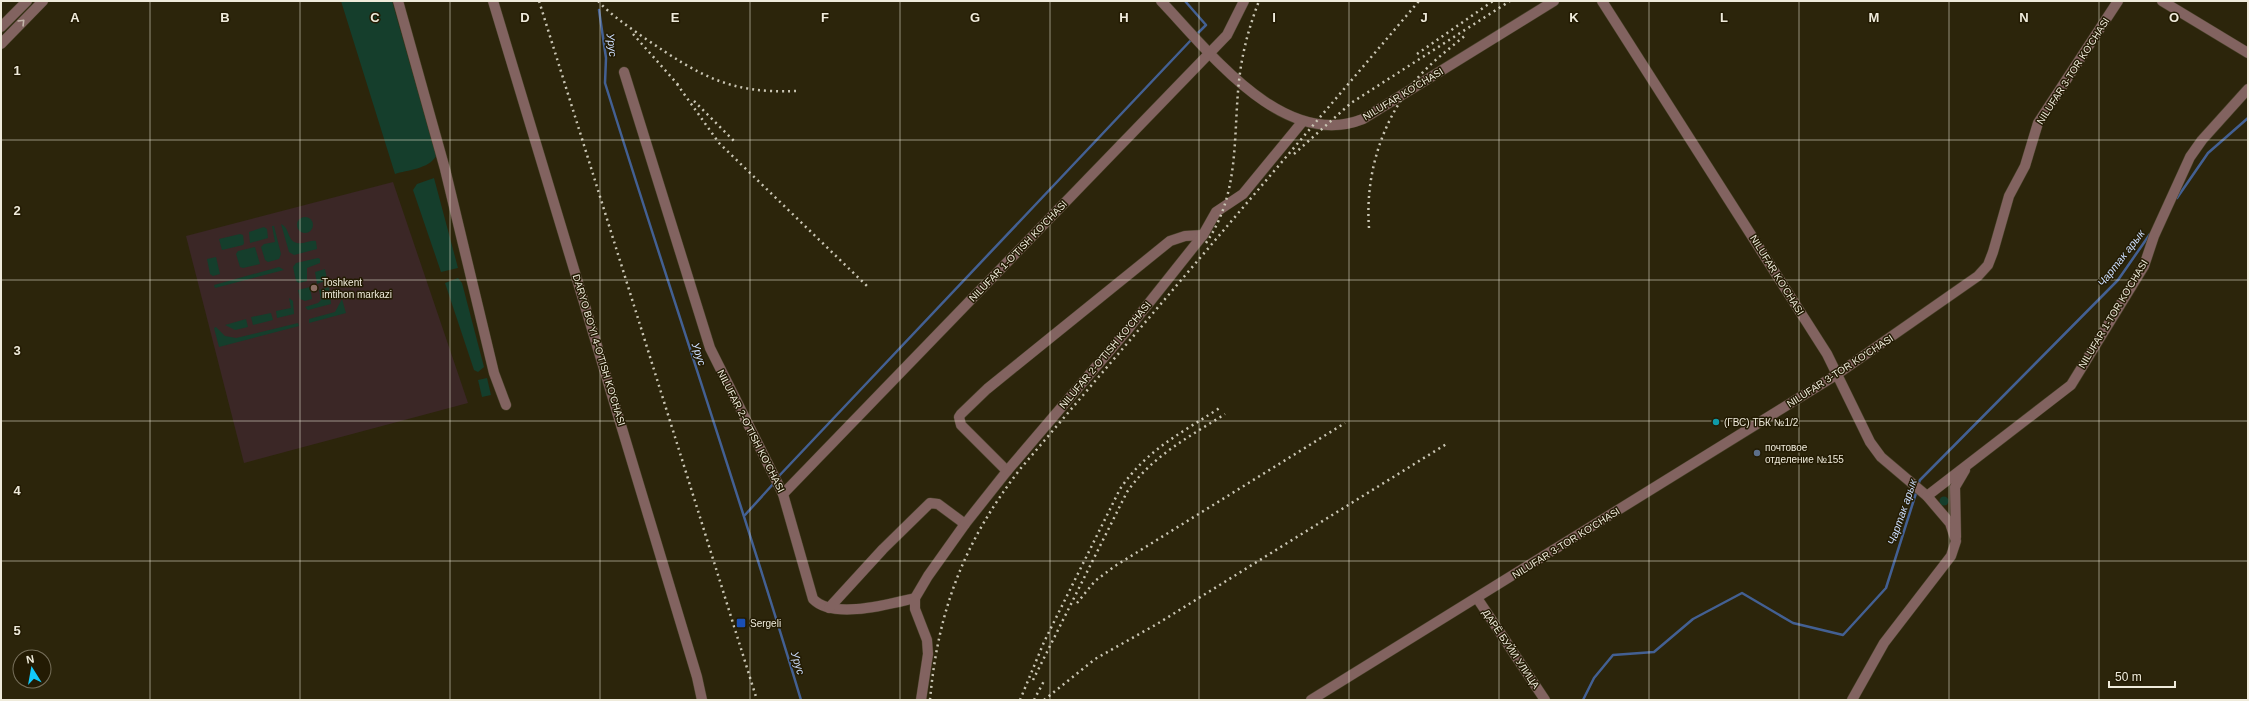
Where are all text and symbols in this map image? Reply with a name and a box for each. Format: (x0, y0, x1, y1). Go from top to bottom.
text: A (70, 10, 80, 25)
text: B (220, 10, 230, 25)
text: C (370, 10, 380, 25)
text: D (520, 10, 530, 25)
text: E (671, 10, 680, 25)
text: F (821, 10, 829, 25)
text: G (970, 10, 980, 25)
text: H (1119, 10, 1129, 25)
text: I (1272, 10, 1276, 25)
text: J (1420, 10, 1428, 25)
text: K (1569, 10, 1579, 25)
text: L (1720, 10, 1728, 25)
text: M (1869, 10, 1879, 25)
text: N (2019, 10, 2029, 25)
text: O (2169, 10, 2179, 25)
street label: NILUFAR 3-TOR KO'CHASI (2034, 16, 2112, 126)
one-way arrow (17, 19, 25, 27)
water label: Урус (604, 32, 619, 58)
text: 1 (13, 63, 21, 78)
street label: NILUFAR KO'CHASI (1361, 66, 1445, 122)
street label: NILUFAR 1-O'TISH KO'CHASI (967, 198, 1069, 304)
text: 2 (13, 203, 21, 218)
water label: Чартак арык (2095, 227, 2147, 289)
street label: NILUFAR KO'CHASI (1748, 233, 1806, 317)
street label: NILUFAR 1-TOR KO'CHASI (2076, 258, 2150, 370)
street label: DARYO BO'YI 4-O'TISH KO'CHASI (571, 273, 627, 427)
place label: Toshkent imtihon markazi (322, 277, 392, 300)
marker: Toshkent imtihon markazi (309, 283, 319, 293)
street label: NILUFAR 2-O'TISH KO'CHASI (1057, 299, 1153, 411)
street label: NILUFAR 3-TOR KO'CHASI (1785, 332, 1895, 410)
water label: Урус (689, 340, 709, 368)
text: 3 (13, 343, 21, 358)
street label: NILUFAR 2-O'TISH KO'CHASI (715, 368, 787, 494)
marker: (ГВС) ТБК №1/2 (1711, 417, 1721, 427)
place label: (ГВС) ТБК №1/2 (1724, 417, 1799, 428)
place label: почтовое отделение №155 (1765, 442, 1844, 465)
marker: почтовое отделение №155 (1752, 448, 1762, 458)
water label: Чартак арык (1885, 477, 1919, 546)
text: 4 (13, 483, 21, 498)
street label: NILUFAR 3-TOR KO'CHASI (1510, 505, 1622, 581)
street label: ДАРЁ БУЙИ УЛИЦА (1480, 607, 1543, 691)
marker: Sergeli (735, 617, 747, 629)
place label: Sergeli (750, 618, 781, 629)
text: 5 (13, 623, 21, 638)
north arrow (12, 649, 52, 689)
water label: Урус (789, 649, 807, 677)
text: N (25, 653, 35, 666)
scale bar (2109, 663, 2175, 689)
text: 50 m (2115, 670, 2142, 684)

